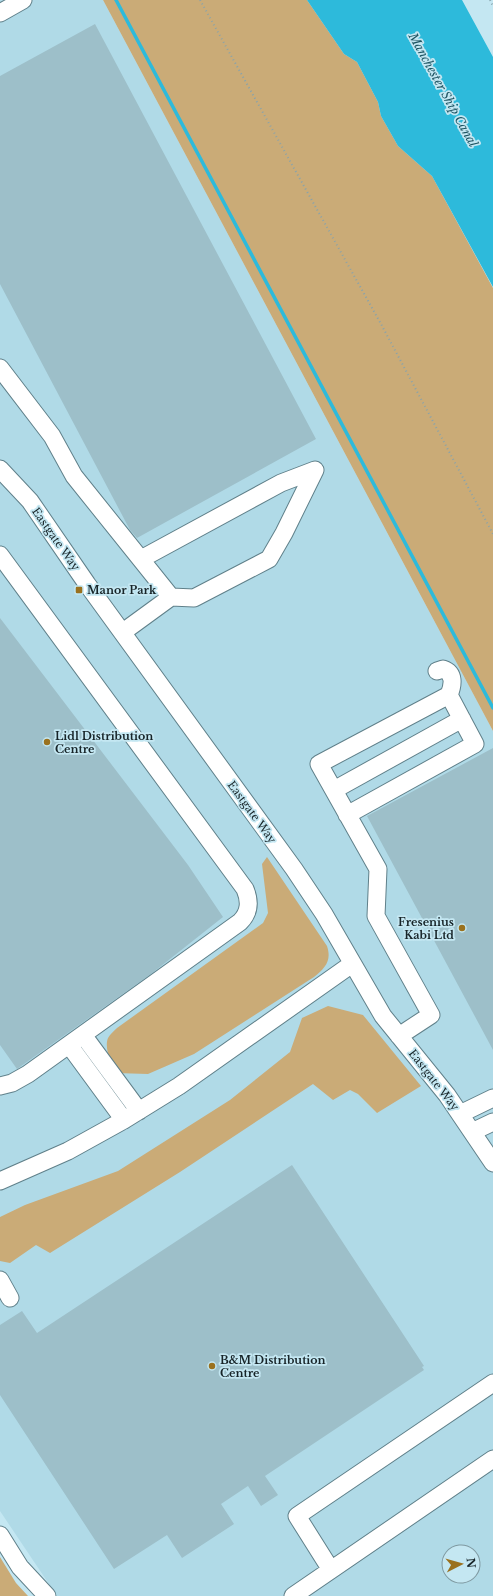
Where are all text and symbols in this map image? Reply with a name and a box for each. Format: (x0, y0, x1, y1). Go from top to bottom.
water label: Manchester Ship Canal (405, 29, 481, 150)
street label: Eastgate Way (29, 505, 83, 573)
place label: Manor Park (87, 583, 157, 597)
marker: Manor Park (74, 585, 84, 595)
place label: Lidl Distribution Centre (55, 729, 153, 756)
marker: Lidl Distribution Centre (42, 737, 52, 747)
street label: Eastgate Way (225, 778, 279, 846)
place label: Fresenius Kabi Ltd (398, 915, 454, 942)
marker: Fresenius Kabi Ltd (457, 923, 467, 933)
street label: Eastgate Way (406, 1047, 462, 1113)
place label: B&M Distribution Centre (220, 1353, 326, 1380)
marker: B&M Distribution Centre (207, 1361, 217, 1371)
north arrow (441, 1544, 481, 1584)
text: N (463, 1557, 479, 1569)

